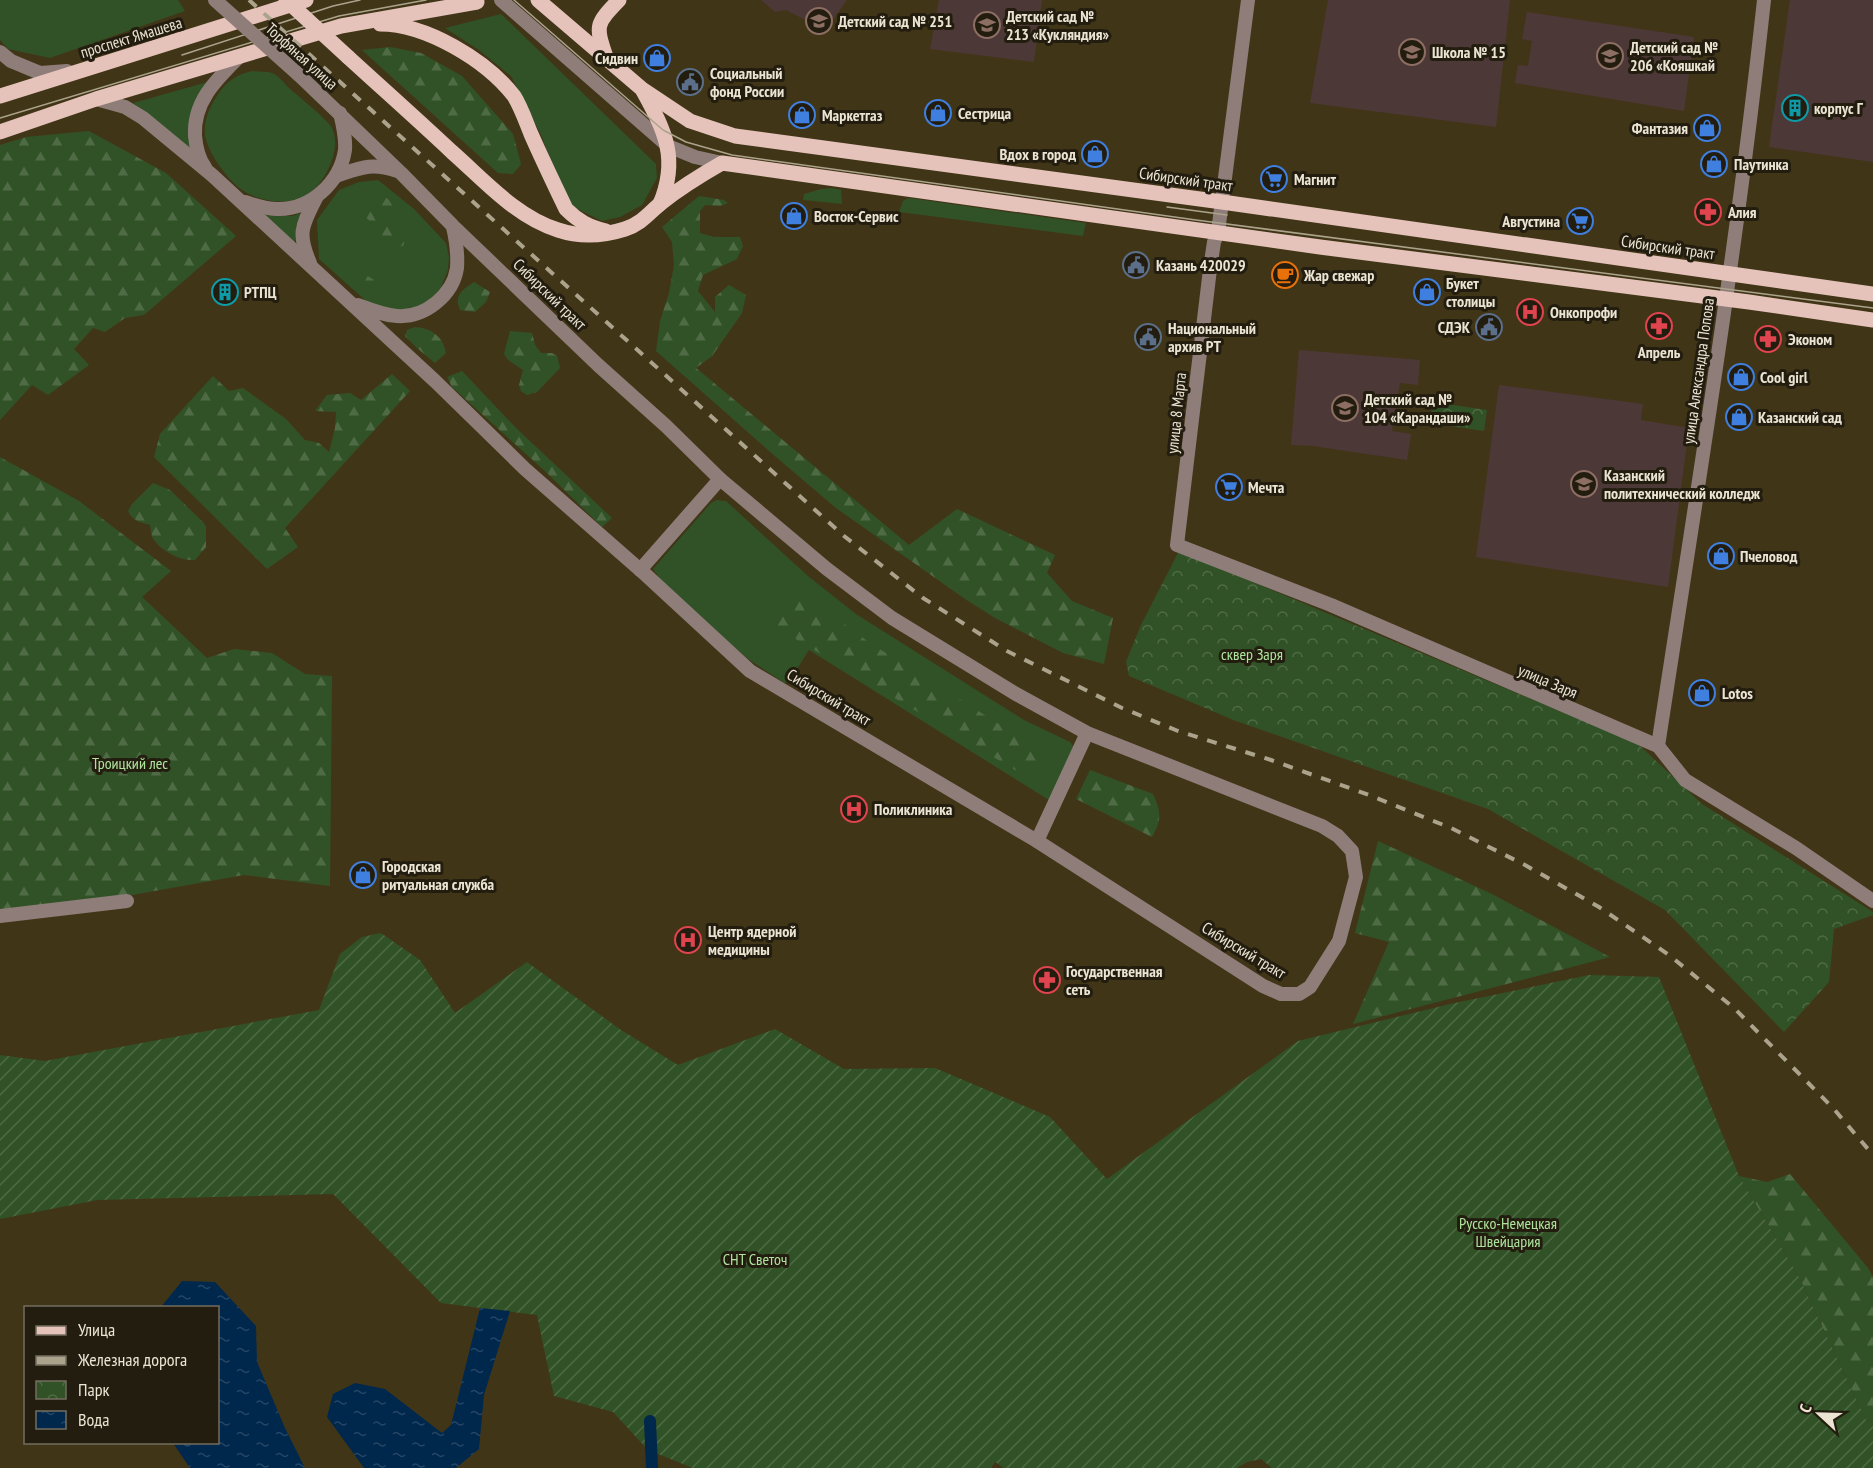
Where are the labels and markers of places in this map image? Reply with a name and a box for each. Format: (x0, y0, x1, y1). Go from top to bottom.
school or university icon: Детский сад № 251 (804, 6, 834, 36)
place label: Детский сад № 213 «Кукляндия» (1006, 6, 1110, 44)
school or university icon: Детский сад № 213 «Кукляндия» (972, 10, 1002, 40)
place label: Детский сад № 251 (838, 11, 952, 31)
school or university icon: Школа № 15 (1397, 37, 1427, 67)
place label: Детский сад № 206 «Кояшкай (1630, 37, 1718, 75)
school or university icon: Детский сад № 206 «Кояшкай (1595, 41, 1625, 71)
place label: Школа № 15 (1432, 42, 1506, 62)
shop icon: Сидвин (642, 43, 672, 73)
place label: Сидвин (595, 48, 638, 68)
place label: Социальный фонд России (710, 63, 784, 101)
public building icon: Социальный фонд России (675, 67, 705, 97)
building icon: корпус Г (1780, 93, 1810, 123)
shop icon: Сестрица (923, 98, 953, 128)
place label: корпус Г (1814, 98, 1864, 118)
shop icon: Маркетгаз (787, 100, 817, 130)
place label: Сестрица (958, 103, 1012, 123)
place label: Маркетгаз (822, 105, 883, 125)
shop icon: Фантазия (1692, 113, 1722, 143)
place label: Фантазия (1632, 118, 1688, 138)
shop icon: Вдох в город (1080, 139, 1110, 169)
place label: Вдох в город (1000, 144, 1076, 164)
shop icon: Паутинка (1699, 149, 1729, 179)
place label: Паутинка (1734, 154, 1789, 174)
supermarket icon: Магнит (1259, 164, 1289, 194)
place label: Магнит (1294, 169, 1336, 189)
pharmacy icon: Алия (1693, 197, 1723, 227)
shop icon: Восток-Сервис (779, 201, 809, 231)
place label: Алия (1727, 202, 1757, 222)
place label: Восток-Сервис (814, 206, 899, 226)
supermarket icon: Августина (1565, 206, 1595, 236)
place label: Августина (1501, 211, 1560, 231)
public building icon: Казань 420029 (1121, 250, 1151, 280)
place label: Казань 420029 (1156, 255, 1246, 275)
cafe icon: Жар свежар (1270, 260, 1300, 290)
place label: Жар свежар (1303, 265, 1374, 285)
place label: Букет столицы (1446, 273, 1495, 311)
building icon: РТПЦ (210, 277, 240, 307)
shop icon: Букет столицы (1412, 277, 1442, 307)
place label: РТПЦ (244, 282, 277, 302)
hospital icon: Онкопрофи (1515, 297, 1545, 327)
place label: Онкопрофи (1550, 302, 1617, 322)
pharmacy icon: Апрель (1644, 311, 1674, 341)
public building icon: СДЭК (1474, 312, 1504, 342)
place label: СДЭК (1438, 317, 1471, 337)
place label: Национальный архив РТ (1168, 318, 1256, 356)
public building icon: Национальный архив РТ (1133, 322, 1163, 352)
pharmacy icon: Эконом (1753, 324, 1783, 354)
place label: Эконом (1788, 329, 1832, 349)
place label: Апрель (1637, 342, 1681, 362)
shop icon: Cool girl (1726, 362, 1756, 392)
place label: Cool girl (1760, 367, 1808, 387)
place label: Детский сад № 104 «Карандаши» (1364, 389, 1471, 427)
school or university icon: Детский сад № 104 «Карандаши» (1330, 393, 1360, 423)
shop icon: Казанский сад (1724, 402, 1754, 432)
place label: Казанский сад (1758, 407, 1842, 427)
place label: Казанский политехнический колледж (1604, 465, 1761, 503)
school or university icon: Казанский политехнический колледж (1569, 469, 1599, 499)
supermarket icon: Мечта (1214, 472, 1244, 502)
place label: Мечта (1248, 477, 1285, 497)
shop icon: Пчеловод (1706, 541, 1736, 571)
place label: Пчеловод (1740, 546, 1798, 566)
shop icon: Lotos (1687, 678, 1717, 708)
place label: Lotos (1722, 683, 1753, 703)
hospital icon: Поликлиника (839, 794, 869, 824)
place label: Поликлиника (874, 799, 953, 819)
place label: Городская ритуальная служба (382, 856, 495, 894)
shop icon: Городская ритуальная служба (348, 860, 378, 890)
place label: Центр ядерной медицины (708, 921, 796, 959)
hospital icon: Центр ядерной медицины (673, 925, 703, 955)
place label: Государственная сеть (1066, 961, 1163, 999)
pharmacy icon: Государственная сеть (1032, 965, 1062, 995)

